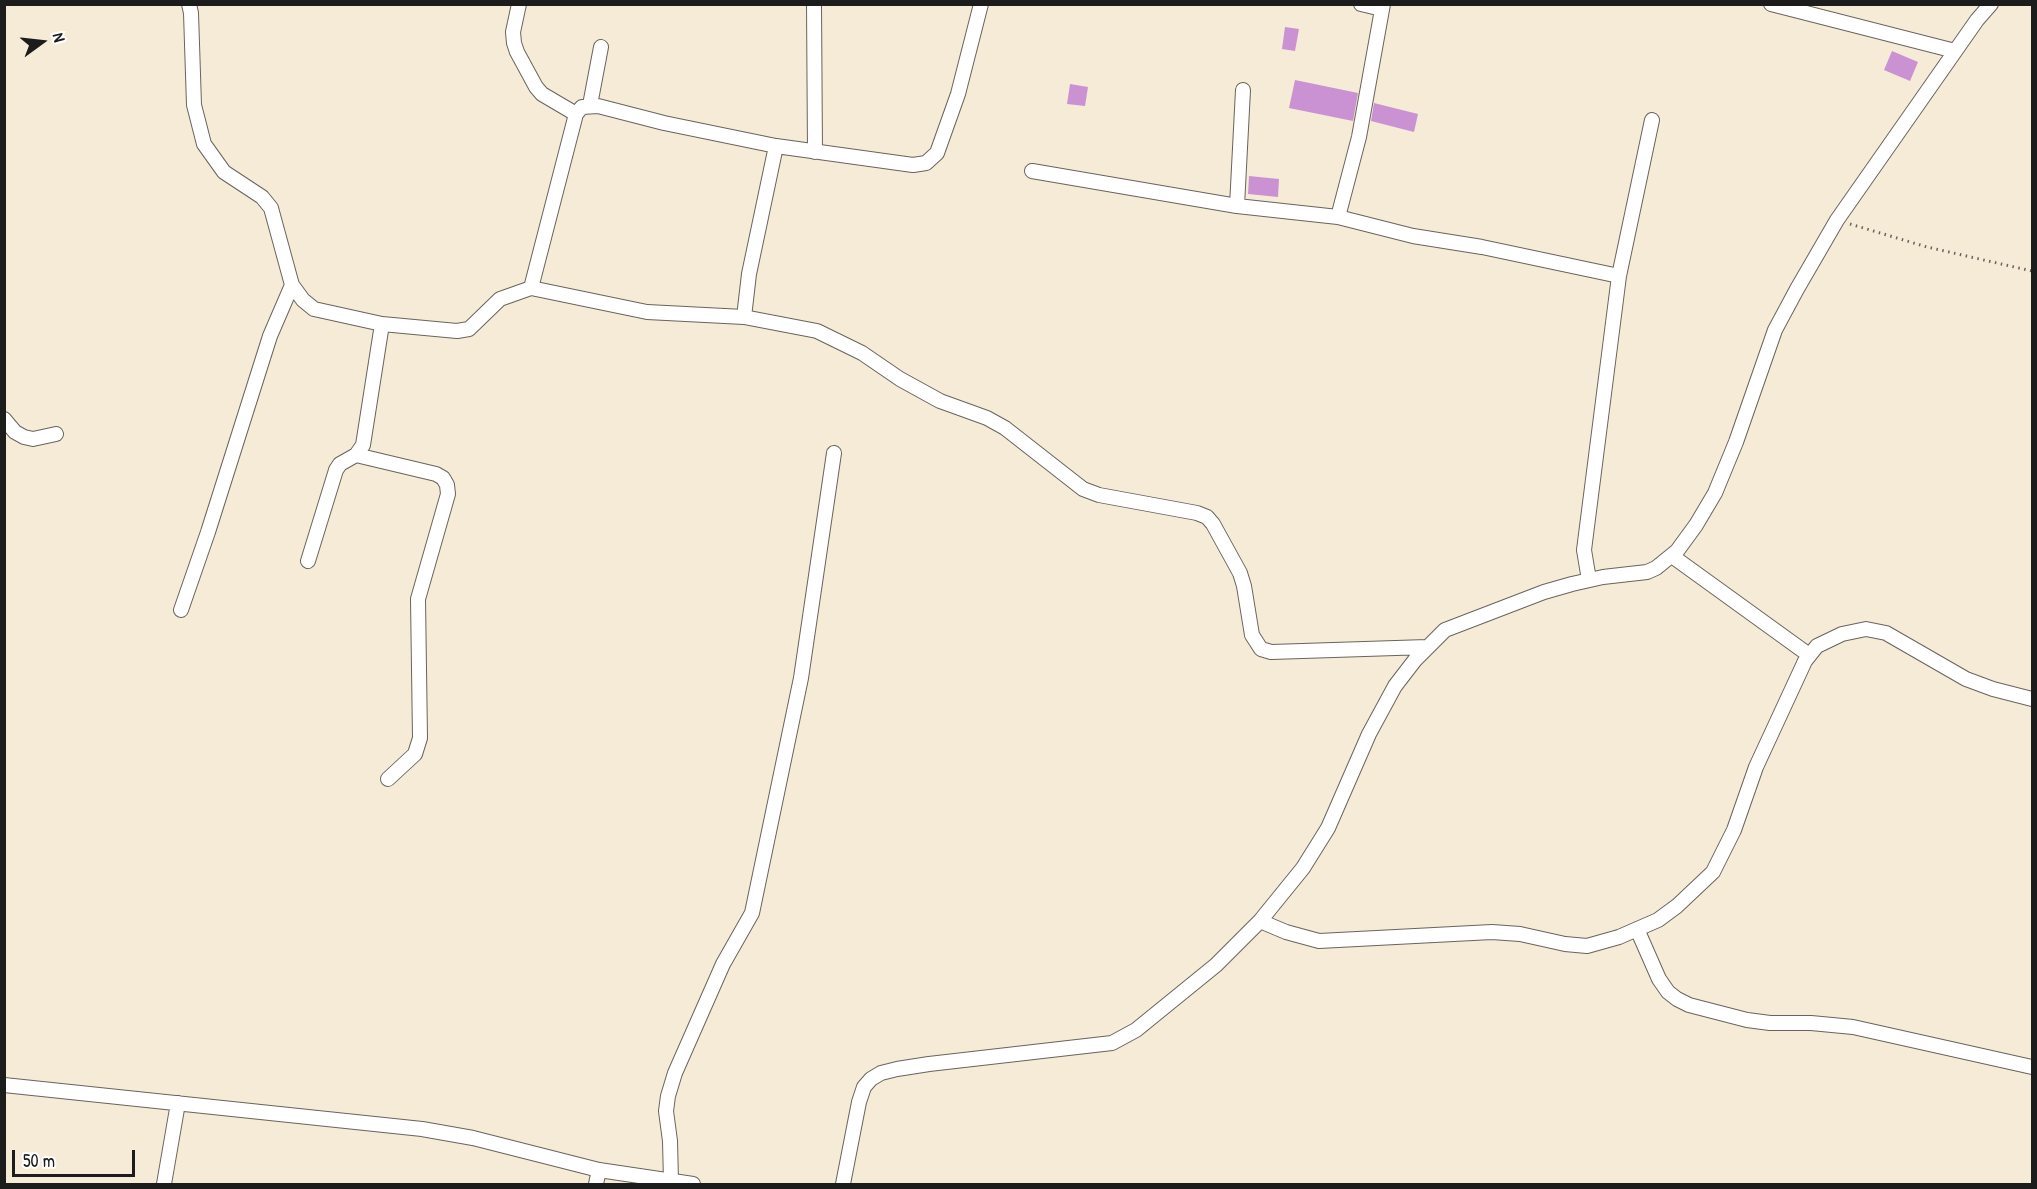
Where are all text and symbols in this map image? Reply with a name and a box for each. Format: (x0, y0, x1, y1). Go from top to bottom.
north arrow (12, 12, 72, 72)
text: N (48, 30, 71, 44)
scale bar (15, 1138, 138, 1176)
text: 50 m (23, 1148, 55, 1173)

